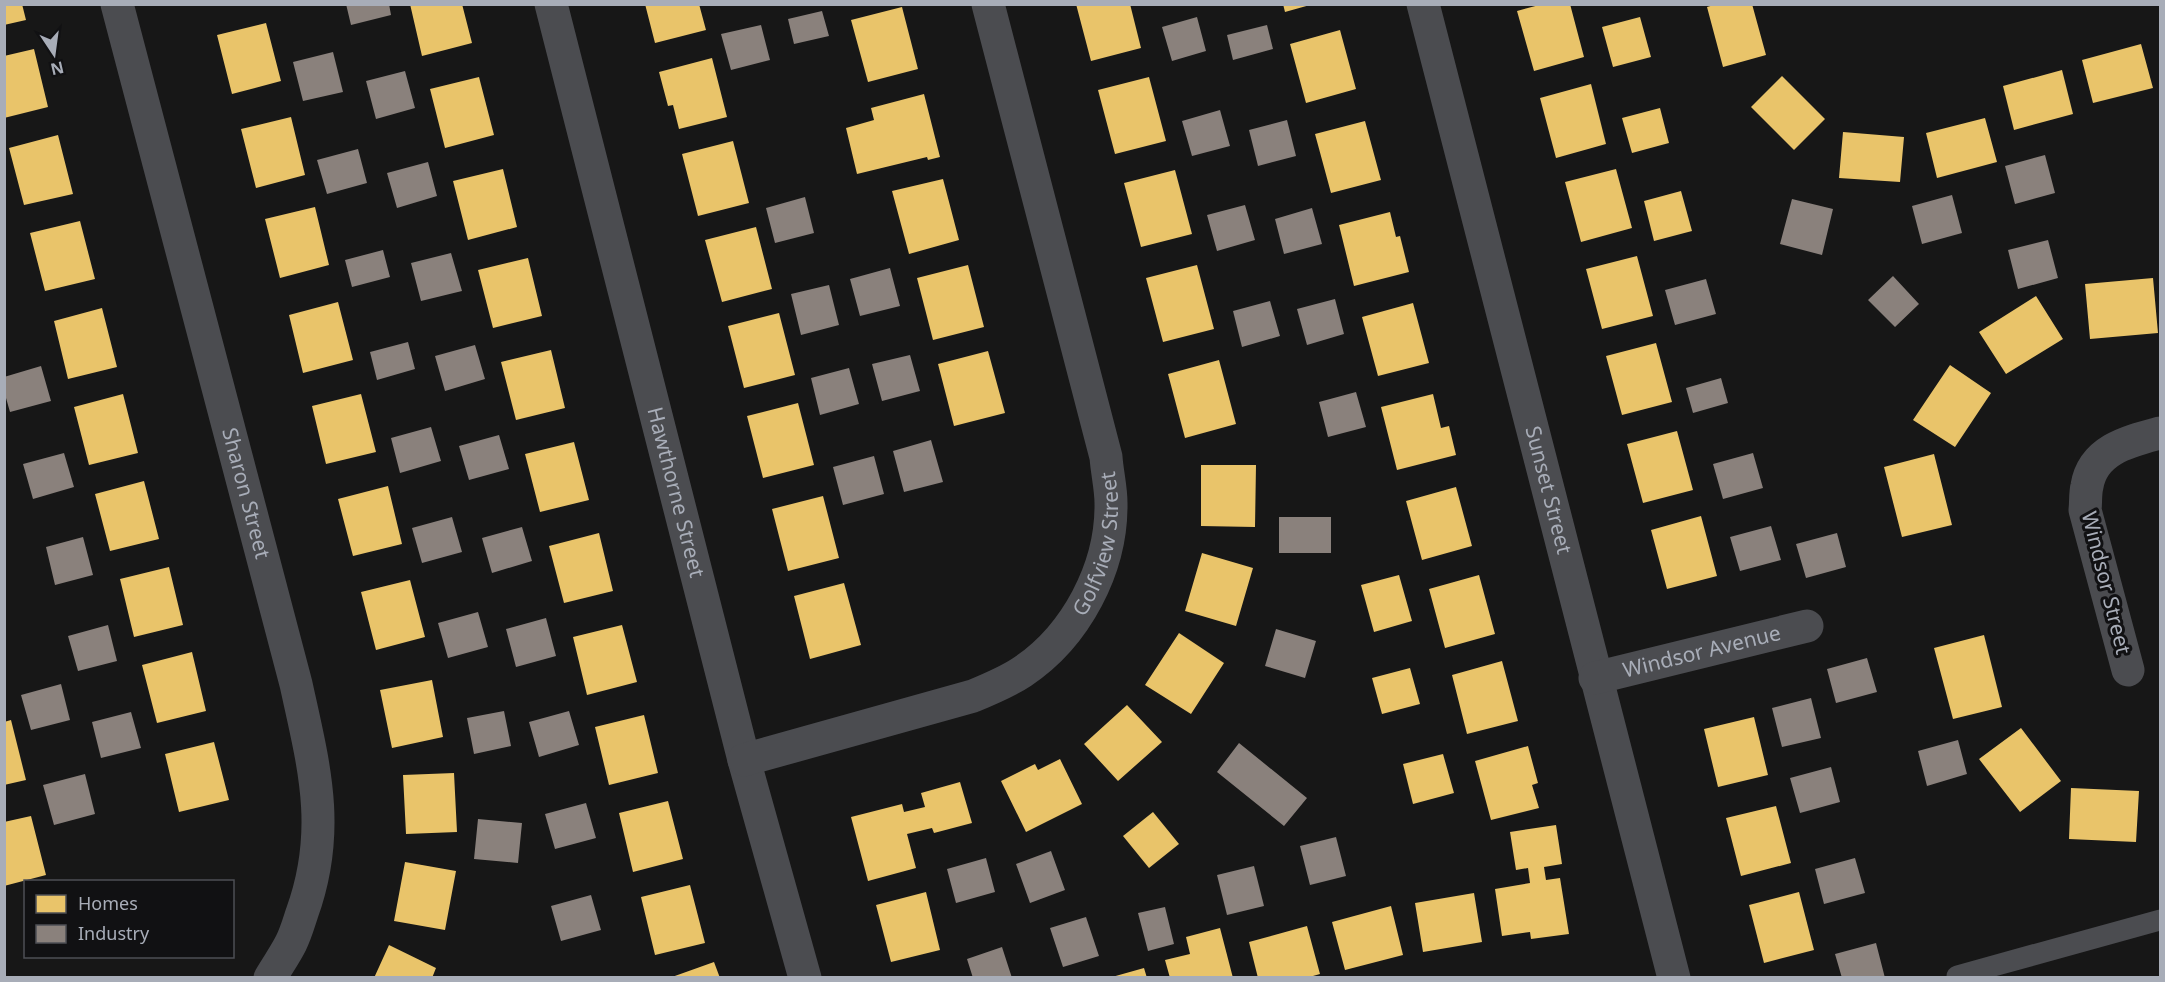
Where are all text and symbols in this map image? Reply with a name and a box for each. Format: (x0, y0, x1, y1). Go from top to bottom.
north arrow (24, 24, 84, 84)
text: N (49, 56, 66, 81)
street label: Hawthorne Street (641, 404, 712, 581)
street label: Sunset Street (1519, 423, 1579, 557)
street label: Sharon Street (216, 425, 278, 562)
street label: Golfview Street (1065, 469, 1124, 621)
street label: Windsor Street (2076, 508, 2138, 658)
street label: Windsor Avenue (1620, 618, 1783, 684)
legend (24, 880, 234, 958)
text: Homes (78, 891, 138, 915)
text: Industry (78, 921, 150, 945)

